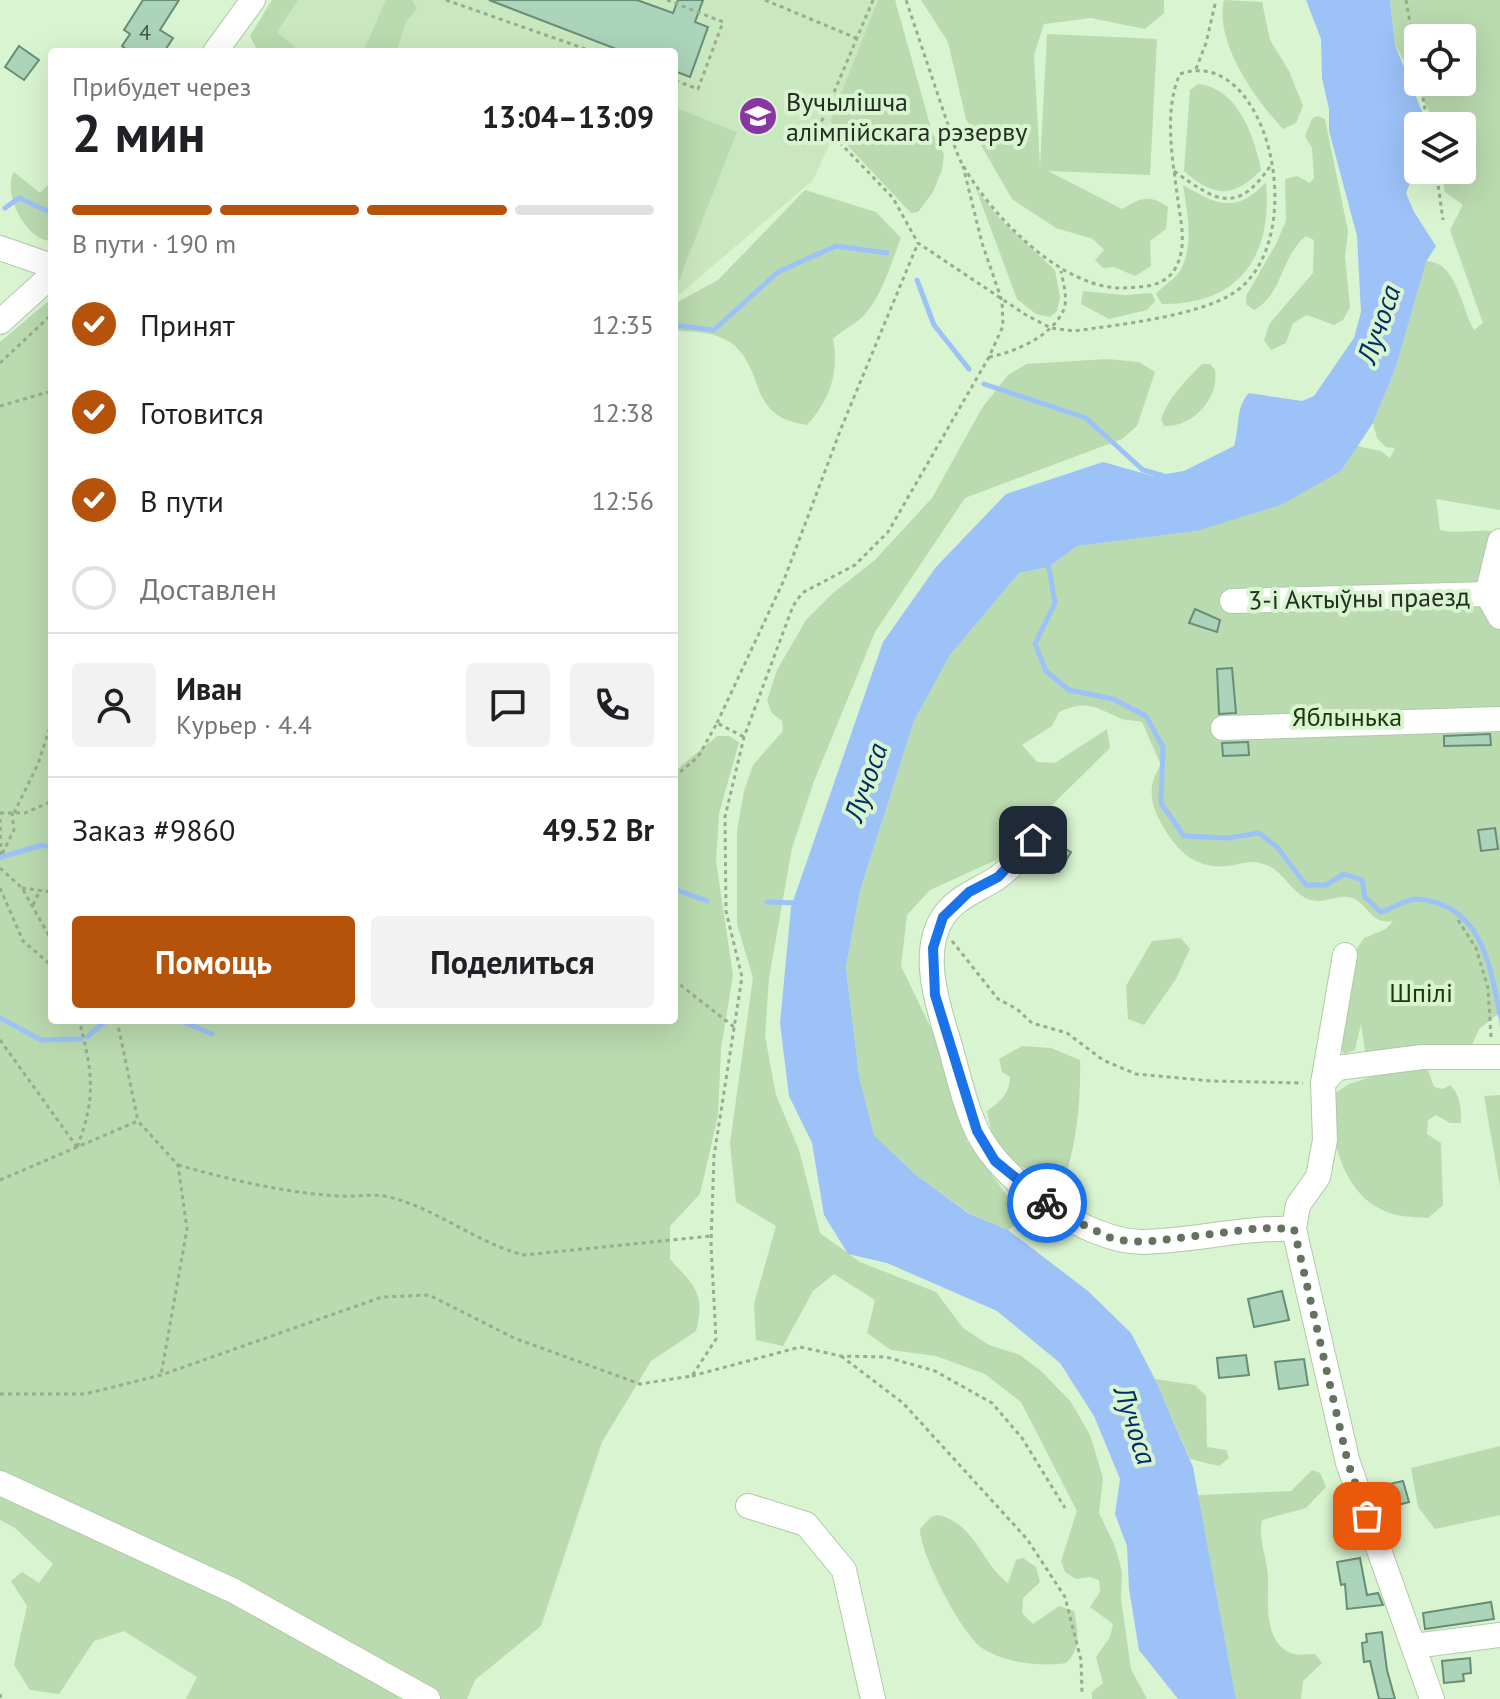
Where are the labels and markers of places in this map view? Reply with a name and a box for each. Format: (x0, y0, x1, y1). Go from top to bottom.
place label: Вучылішча алімпійскага рэзерву (786, 85, 1027, 148)
school or university icon: Вучылішча алімпійскага рэзерву (737, 95, 779, 137)
pin (999, 806, 1067, 874)
pin (1333, 1482, 1401, 1550)

